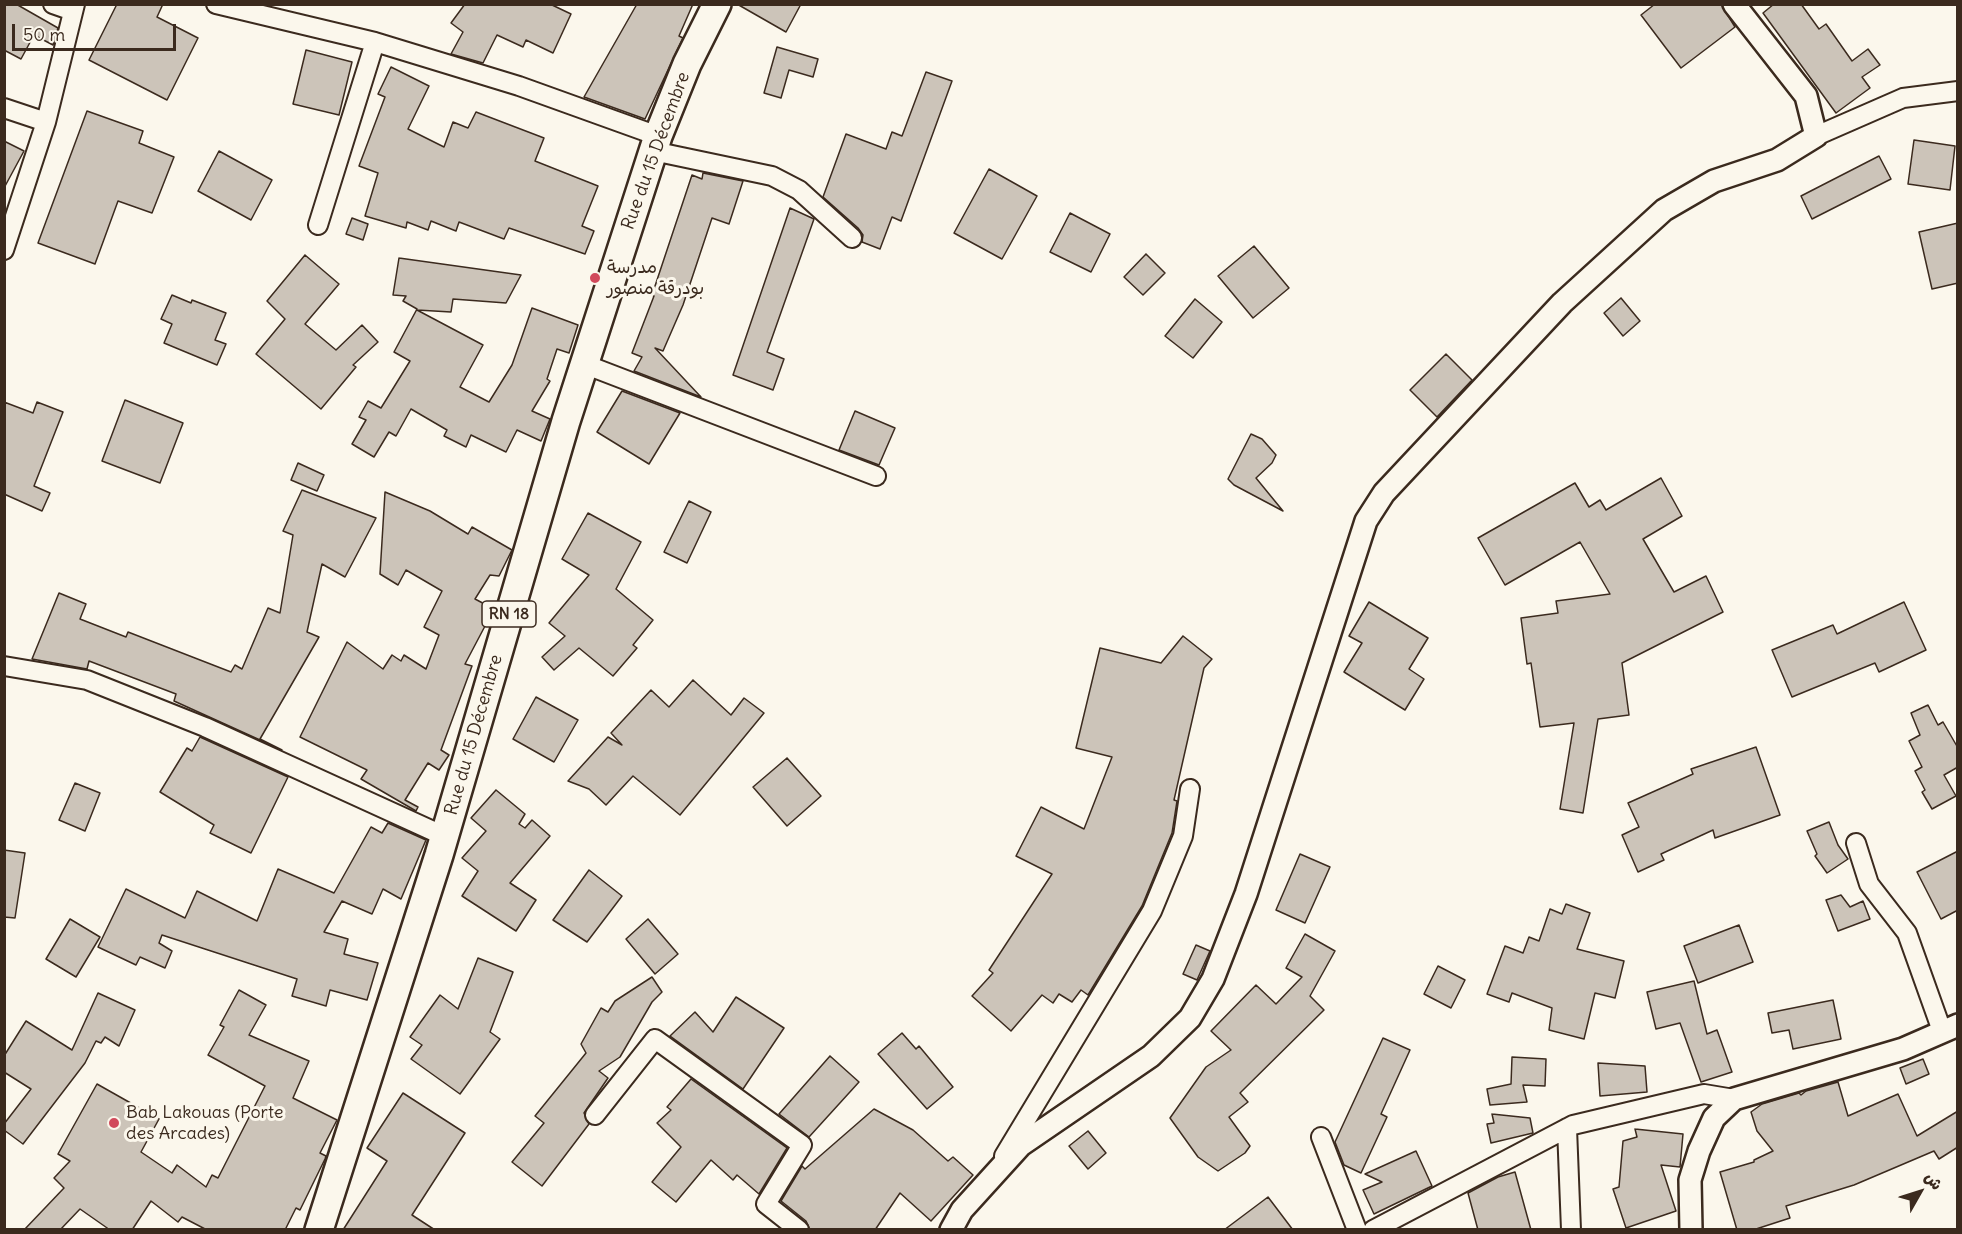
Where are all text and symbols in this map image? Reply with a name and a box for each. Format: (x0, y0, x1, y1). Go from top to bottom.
scale bar (15, 12, 178, 50)
text: 50 m (23, 23, 65, 46)
street label: Rue du 15 Décembre (617, 69, 695, 233)
place label: مدرسة بودرقة منصور (607, 257, 704, 300)
marker: مدرسة بودرقة منصور (588, 271, 602, 285)
road number: RN 18 (482, 601, 536, 627)
street label: Rue du 15 Décembre (441, 652, 507, 818)
place label: Bab Lakouas (Porte des Arcades) (126, 1102, 283, 1144)
marker: Bab Lakouas (Porte des Arcades) (107, 1116, 121, 1130)
north arrow (1890, 1162, 1950, 1222)
text: ش (1921, 1168, 1947, 1194)

